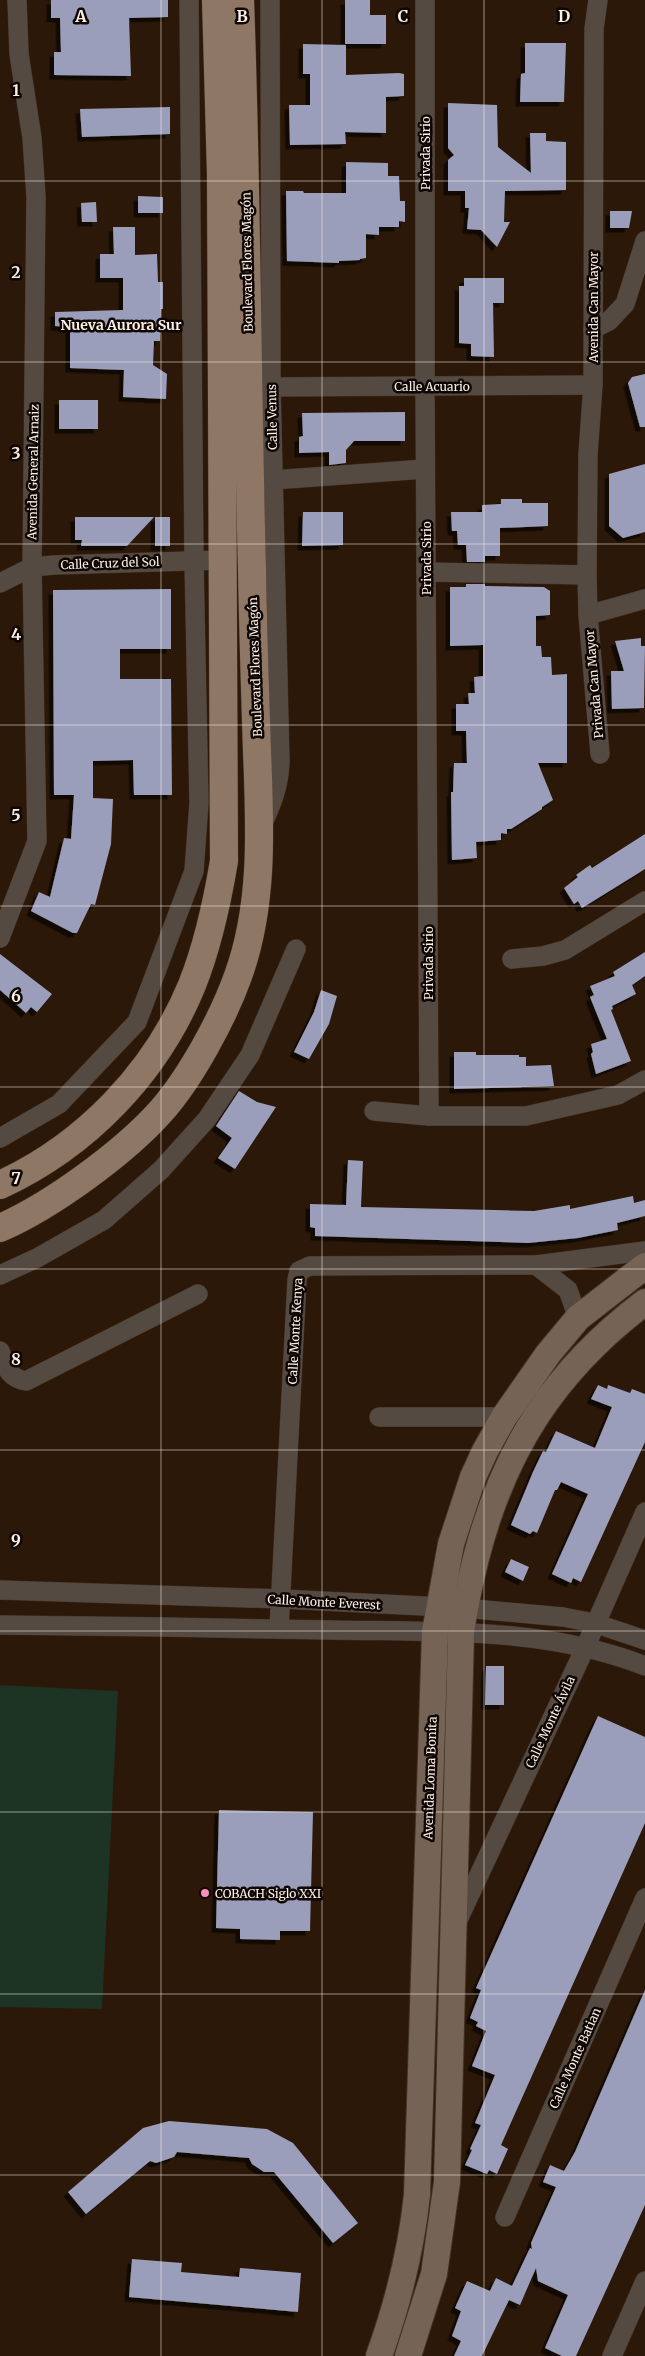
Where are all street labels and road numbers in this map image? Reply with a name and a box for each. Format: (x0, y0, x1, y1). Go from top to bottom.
street label: Privada Sirio (418, 116, 433, 190)
street label: Boulevard Flores Magón (238, 192, 256, 332)
street label: Avenida Can Mayor (586, 251, 601, 364)
street label: Calle Acuario (394, 379, 470, 394)
street label: Calle Venus (264, 384, 280, 450)
street label: Avenida General Arnaiz (24, 404, 42, 541)
street label: Privada Sirio (419, 521, 434, 595)
street label: Calle Cruz del Sol (60, 554, 160, 572)
street label: Boulevard Flores Magón (245, 597, 265, 737)
street label: Privada Can Mayor (582, 628, 606, 739)
street label: Privada Sirio (421, 926, 436, 1000)
street label: Calle Monte Kenya (285, 1277, 305, 1385)
street label: Calle Monte Everest (267, 1592, 381, 1612)
street label: Calle Monte Ávila (522, 1673, 578, 1770)
street label: Avenida Loma Bonita (420, 1716, 440, 1841)
street label: Calle Monte Batian (546, 2005, 604, 2111)

